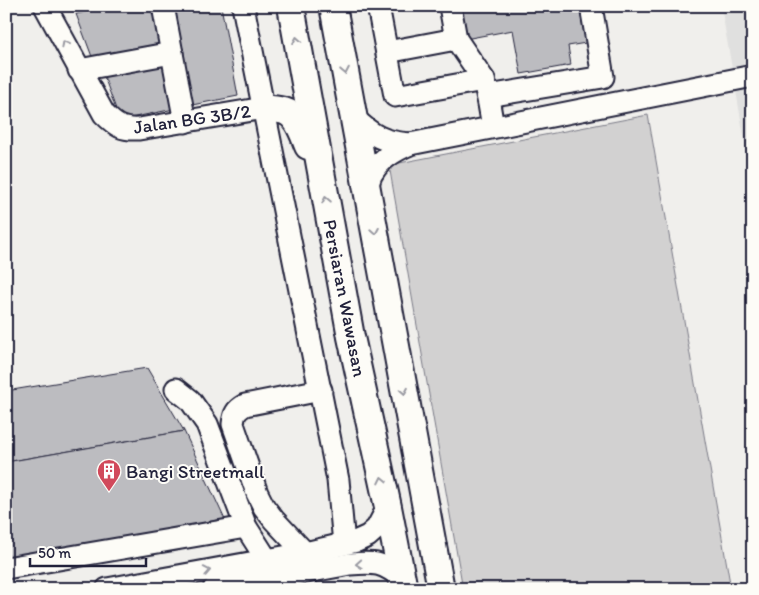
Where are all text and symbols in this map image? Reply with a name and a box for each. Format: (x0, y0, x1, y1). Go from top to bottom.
one-way arrow (293, 36, 303, 45)
one-way arrow (61, 40, 71, 49)
one-way arrow (339, 67, 350, 76)
street label: Jalan BG 3B/2 (132, 99, 252, 139)
one-way arrow (322, 196, 332, 205)
street label: Persiaran Wawasan (318, 217, 372, 379)
one-way arrow (369, 227, 379, 236)
one-way arrow (399, 387, 409, 395)
building icon: Bangi Streetmall (96, 458, 122, 492)
place label: Bangi Streetmall (126, 460, 265, 483)
one-way arrow (377, 475, 388, 484)
scale bar (30, 535, 146, 567)
text: 50 m (38, 544, 71, 562)
one-way arrow (354, 558, 362, 569)
one-way arrow (202, 566, 211, 577)

